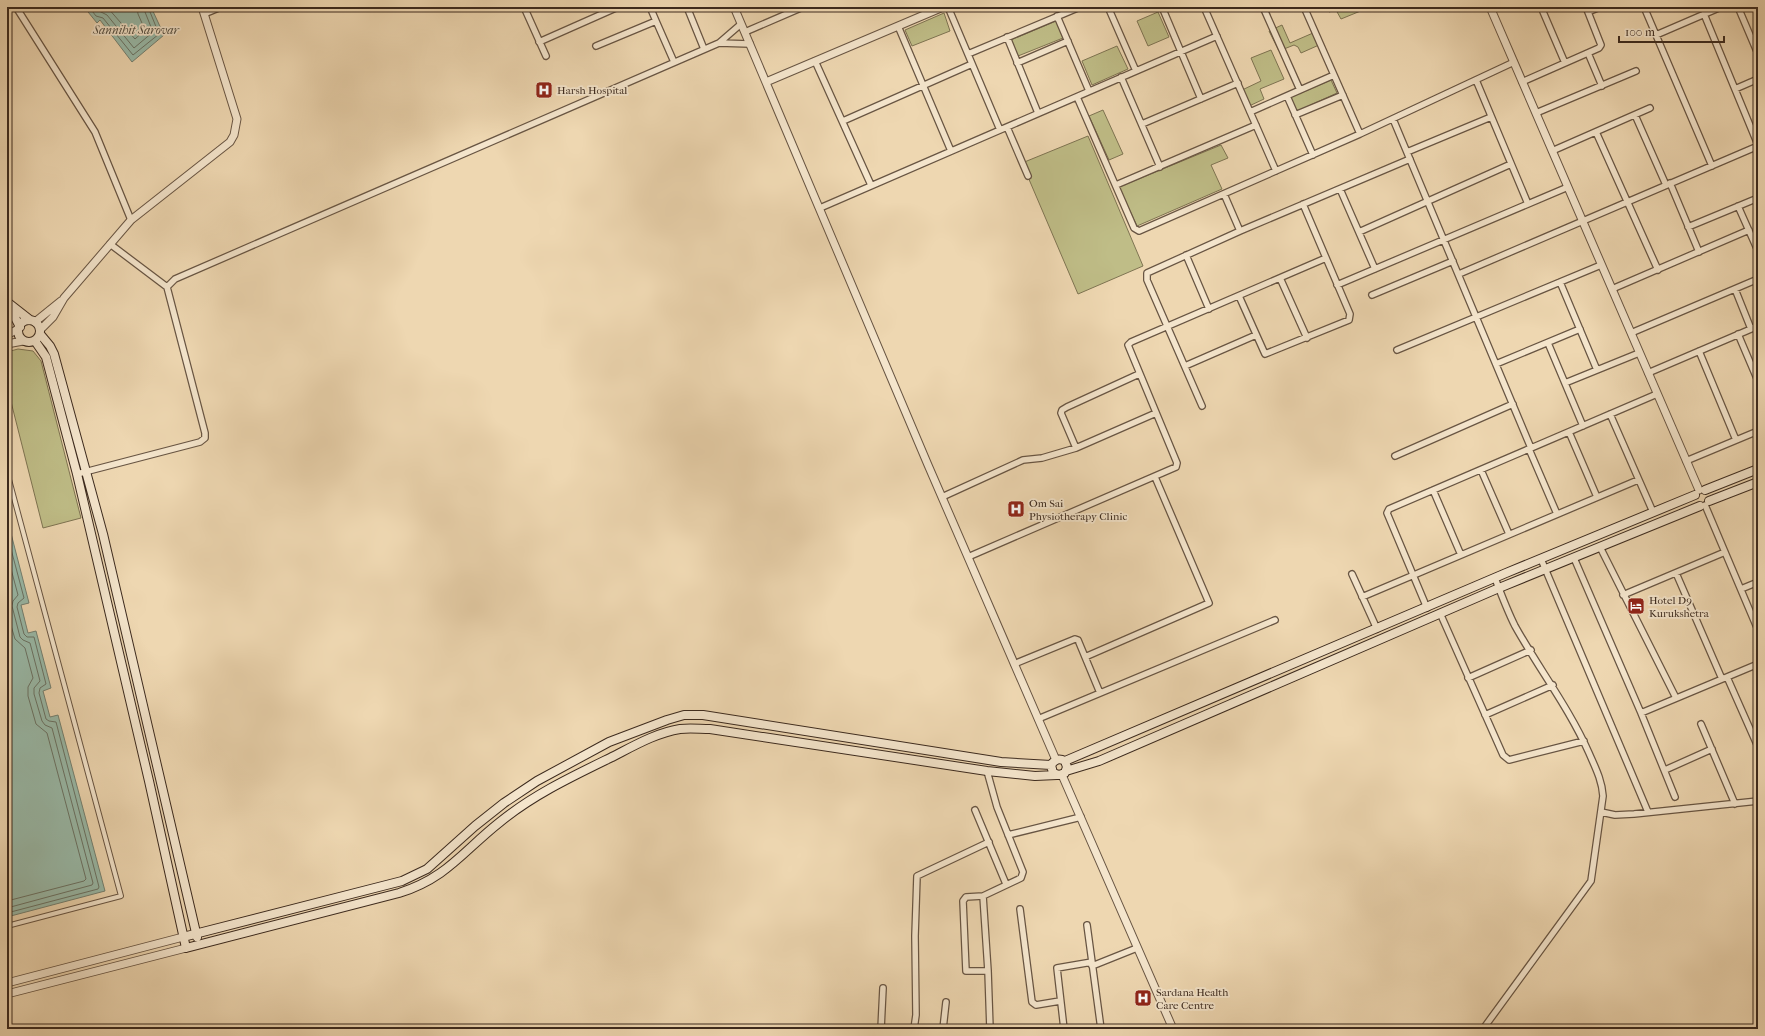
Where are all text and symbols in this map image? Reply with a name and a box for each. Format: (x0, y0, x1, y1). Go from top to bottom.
scale bar (1619, 18, 1724, 44)
water label: Sannihit Sarovar (92, 23, 181, 37)
text: 100 m (1625, 25, 1655, 39)
hospital icon: Harsh Hospital (534, 80, 554, 100)
place label: Harsh Hospital (557, 84, 627, 97)
place label: Om Sai Physiotherapy Clinic (1029, 497, 1127, 523)
hospital icon: Om Sai Physiotherapy Clinic (1006, 499, 1026, 519)
place label: Hotel D9 Kurukshetra (1649, 594, 1710, 620)
hotel icon: Hotel D9 Kurukshetra (1626, 596, 1646, 616)
place label: Sardana Health Care Centre (1156, 986, 1229, 1012)
hospital icon: Sardana Health Care Centre (1133, 988, 1153, 1008)

